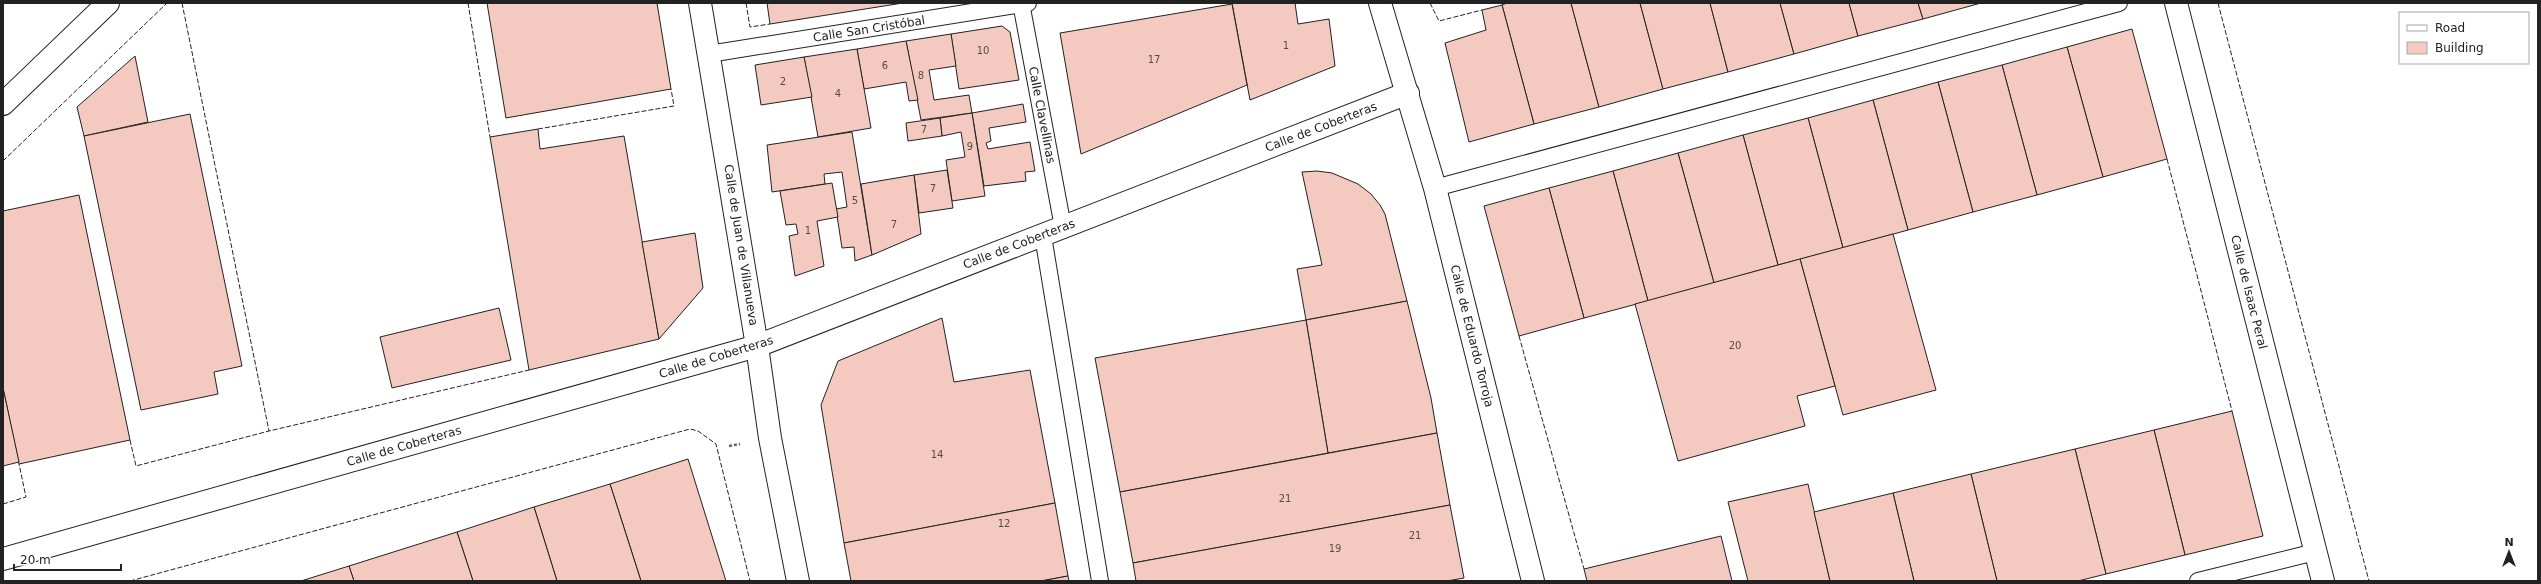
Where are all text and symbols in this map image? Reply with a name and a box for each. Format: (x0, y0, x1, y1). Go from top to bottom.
legend (2399, 12, 2529, 64)
street label: Calle San Cristóbal (812, 13, 926, 45)
text: Road (2435, 21, 2465, 35)
house number: 1 (1283, 40, 1289, 51)
text: Building (2435, 41, 2484, 55)
house number: 10 (977, 45, 989, 56)
house number: 17 (1148, 54, 1160, 65)
house number: 6 (882, 60, 888, 71)
street label: Calle Clavellinas (1026, 65, 1058, 165)
house number: 8 (918, 70, 924, 81)
house number: 2 (780, 76, 786, 87)
house number: 4 (835, 88, 841, 99)
street label: Calle de Coberteras (1263, 99, 1379, 155)
house number: 7 (921, 124, 927, 135)
house number: 9 (967, 141, 973, 152)
street label: Calle de Juan de Villanueva (721, 163, 761, 327)
house number: 7 (930, 183, 936, 194)
house number: 5 (852, 195, 858, 206)
street label: Calle de Coberteras (961, 216, 1077, 272)
house number: 7 (891, 219, 897, 230)
house number: 1 (805, 225, 811, 236)
street label: Calle de Isaac Peral (2228, 233, 2270, 351)
street label: Calle de Eduardo Torroja (1448, 263, 1496, 409)
street label: Calle de Coberteras (657, 333, 775, 381)
house number: 20 (1729, 340, 1741, 351)
street label: Calle de Coberteras (345, 423, 463, 469)
house number: 14 (931, 449, 943, 460)
house number: 21 (1279, 493, 1291, 504)
house number: 12 (998, 518, 1010, 529)
house number: 21 (1409, 530, 1421, 541)
north arrow (2489, 532, 2529, 572)
text: N (2504, 536, 2514, 549)
house number: 19 (1329, 543, 1341, 554)
scale bar (14, 546, 121, 572)
text: 20 m (20, 553, 51, 567)

